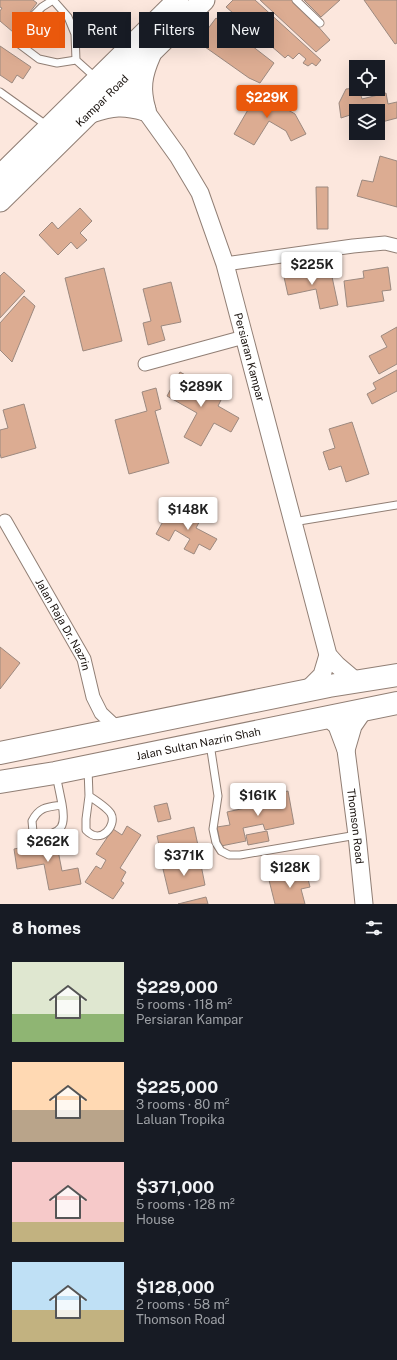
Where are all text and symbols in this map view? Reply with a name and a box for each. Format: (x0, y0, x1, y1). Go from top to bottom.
chip: Buy (12, 12, 65, 48)
chip: Rent (73, 12, 131, 48)
chip: Filters (139, 12, 209, 48)
chip: New (217, 12, 274, 48)
map controls (349, 60, 385, 140)
button: locate (349, 60, 385, 96)
street label: Kampar Road (73, 72, 131, 129)
pin: $229K (239, 85, 295, 119)
text: $229K (245, 90, 289, 105)
button: layers (349, 104, 385, 140)
pin: $225K (284, 252, 340, 286)
text: $225K (290, 257, 334, 272)
street label: Persiaran Kampar (232, 312, 267, 403)
pin: $289K (173, 374, 229, 408)
text: $289K (179, 379, 223, 394)
pin: $148K (160, 497, 216, 531)
text: $148K (168, 502, 208, 517)
street label: Jalan Raja Dr. Nazrin (33, 576, 93, 672)
street label: Jalan Sultan Nazrin Shah (135, 725, 262, 762)
pin: $161K (230, 783, 286, 817)
text: $161K (239, 788, 277, 803)
street label: Thomson Road (345, 788, 366, 864)
pin: $262K (20, 829, 76, 863)
text: $262K (26, 834, 70, 849)
pin: $371K (156, 843, 212, 877)
text: $371K (164, 848, 204, 863)
pin: $128K (262, 855, 318, 889)
text: $128K (270, 860, 310, 875)
icon: filters (363, 917, 385, 939)
text: 8 homes (12, 918, 81, 938)
text: $229,000 (136, 977, 218, 997)
icon: home (44, 978, 92, 1026)
text: 5 rooms · 118 m² (136, 997, 232, 1012)
text: Persiaran Kampar (136, 1012, 243, 1027)
text: $225,000 (136, 1077, 218, 1097)
icon: home (44, 1078, 92, 1126)
text: 3 rooms · 80 m² (136, 1097, 229, 1112)
text: Laluan Tropika (136, 1112, 225, 1127)
text: $371,000 (136, 1177, 214, 1197)
icon: home (44, 1178, 92, 1226)
text: 5 rooms · 128 m² (136, 1197, 235, 1212)
text: House (136, 1212, 175, 1227)
text: $128,000 (136, 1277, 215, 1297)
icon: home (44, 1278, 92, 1326)
text: 2 rooms · 58 m² (136, 1297, 229, 1312)
text: Thomson Road (136, 1312, 225, 1327)

